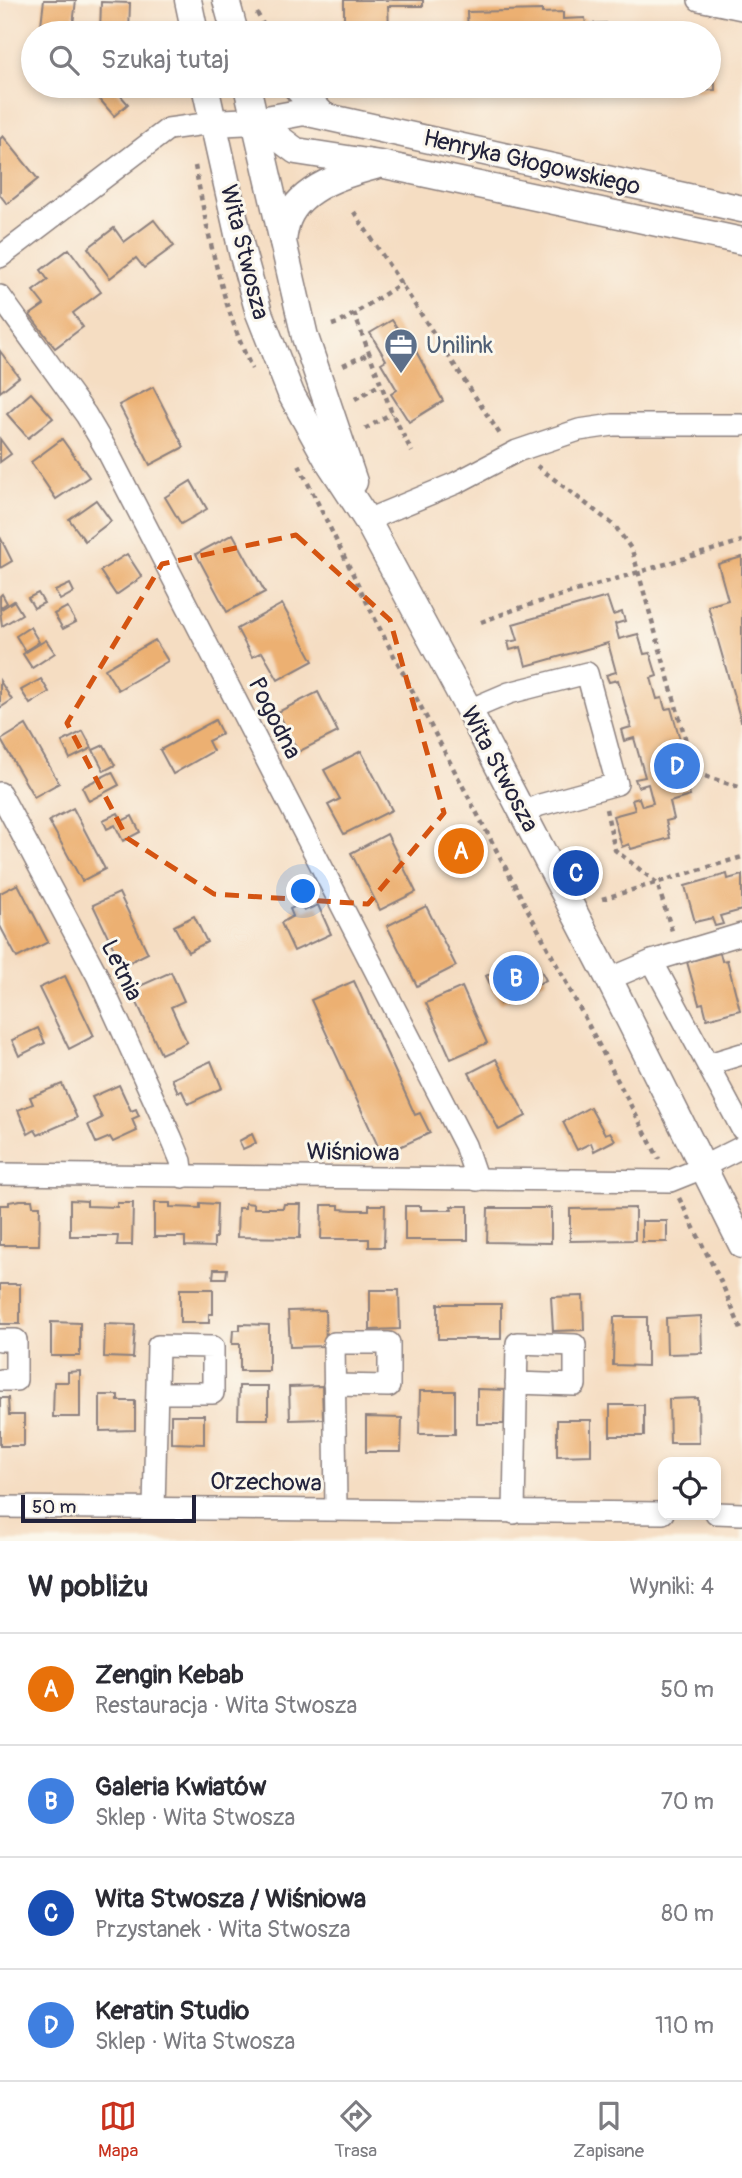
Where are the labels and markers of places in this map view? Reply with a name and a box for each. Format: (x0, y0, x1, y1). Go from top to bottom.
office icon: Unilink (382, 326, 420, 375)
place label: Unilink (426, 331, 493, 360)
pin: D (654, 740, 700, 792)
pin: A (438, 825, 484, 877)
pin: C (553, 847, 599, 899)
pin: B (493, 952, 539, 1004)

